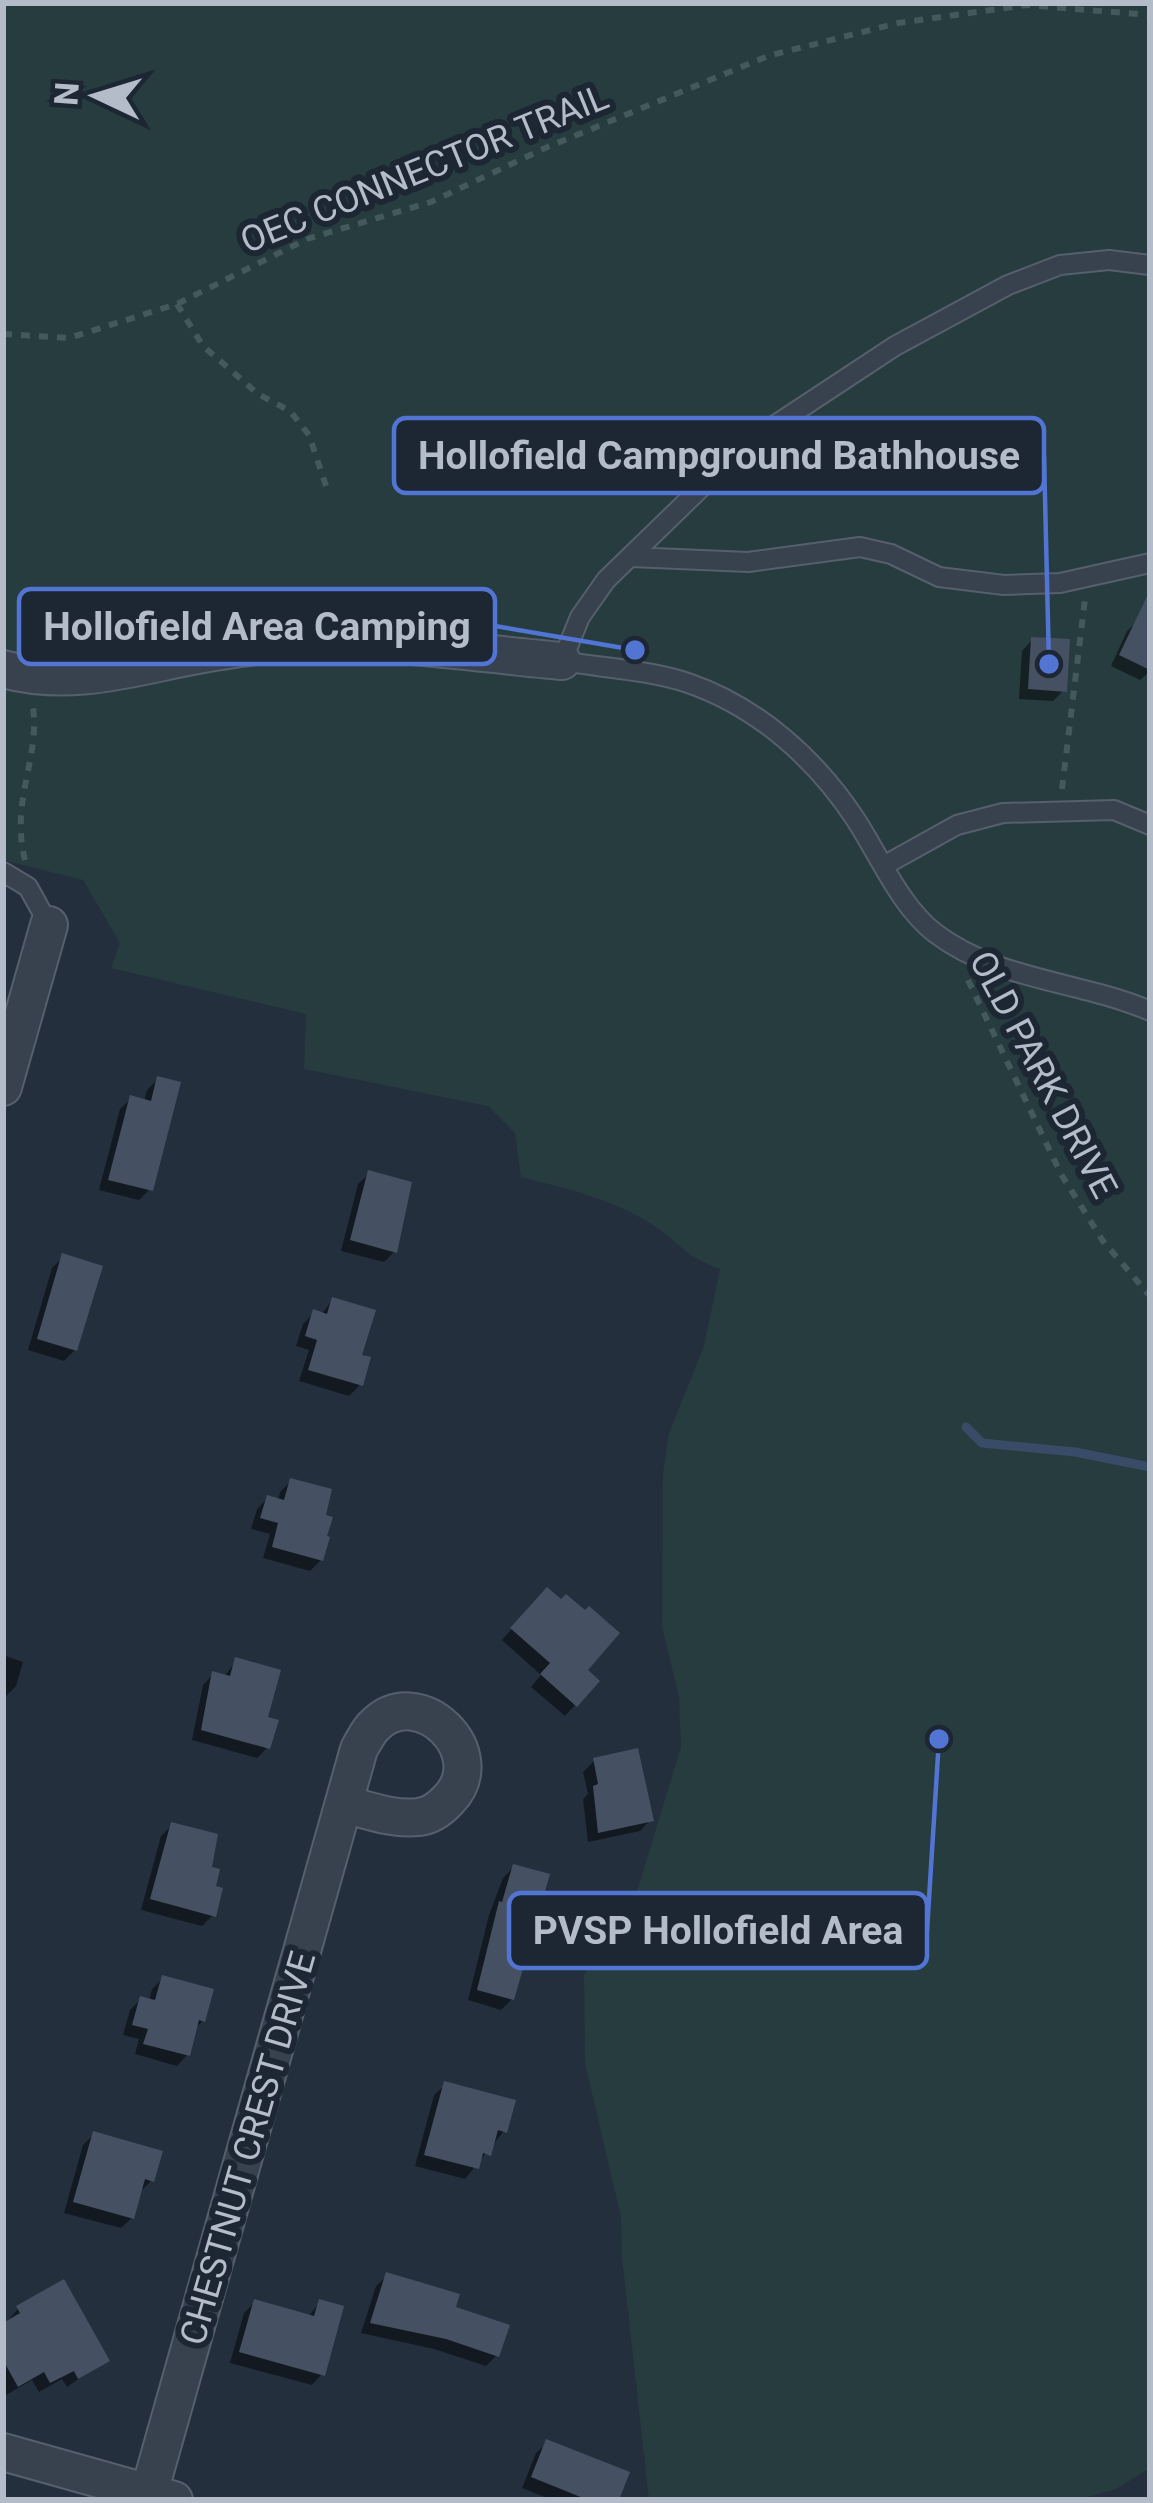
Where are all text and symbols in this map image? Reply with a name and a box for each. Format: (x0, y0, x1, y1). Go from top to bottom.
north arrow (36, 36, 156, 156)
street label: OEC CONNECTOR TRAIL (234, 76, 614, 262)
text: N (46, 81, 87, 107)
callout: Hollofield Campground Bathhouse (394, 418, 1044, 493)
text: Hollofield Campground Bathhouse (418, 433, 1020, 479)
callout: Hollofield Area Camping (19, 589, 495, 664)
text: Hollofield Area Camping (43, 604, 471, 650)
street label: OLD PARK DRIVE (960, 944, 1126, 1205)
callout: PVSP Hollofield Area (509, 1893, 927, 1968)
text: PVSP Hollofield Area (533, 1908, 903, 1954)
street label: CHESTNUT CREST DRIVE (172, 1947, 324, 2350)

